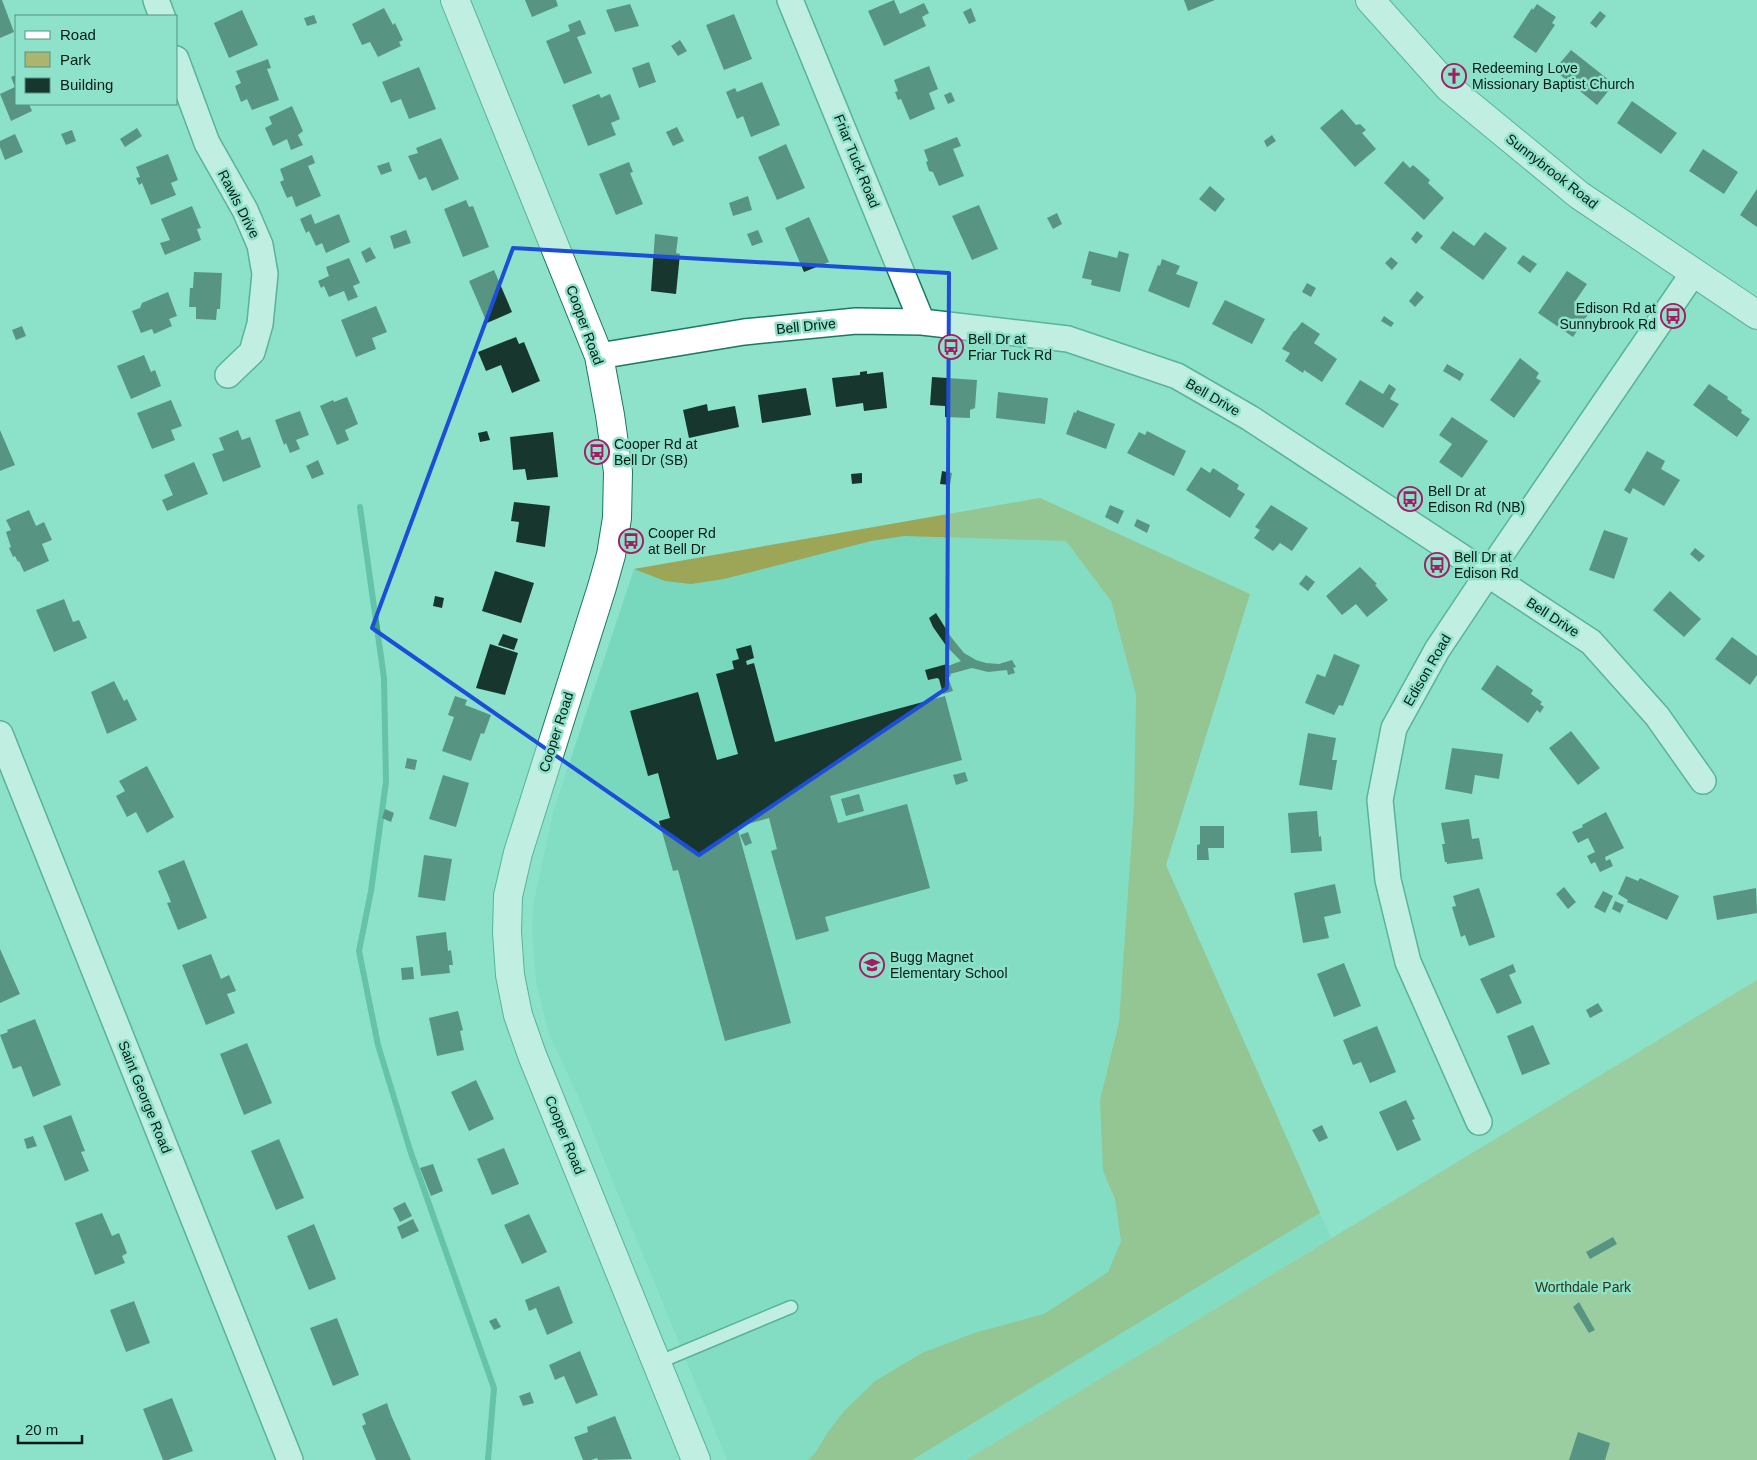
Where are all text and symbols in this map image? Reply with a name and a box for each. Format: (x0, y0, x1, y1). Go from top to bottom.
legend (15, 15, 178, 105)
text: Road (60, 26, 96, 43)
text: Park (60, 51, 91, 68)
place label: Redeeming Love Missionary Baptist Church (1472, 60, 1635, 92)
church icon: Redeeming Love Missionary Baptist Church (1441, 63, 1467, 89)
text: Building (60, 76, 113, 93)
street label: Friar Tuck Road (831, 112, 883, 210)
street label: Sunnybrook Road (1503, 130, 1601, 212)
street label: Rawls Drive (215, 167, 263, 241)
street label: Cooper Road (563, 283, 607, 367)
place label: Edison Rd at Sunnybrook Rd (1559, 300, 1656, 332)
bus stop icon: Edison Rd at Sunnybrook Rd (1660, 303, 1686, 329)
street label: Bell Drive (775, 315, 837, 337)
place label: Bell Dr at Friar Tuck Rd (968, 331, 1052, 363)
bus stop icon: Bell Dr at Friar Tuck Rd (938, 334, 964, 360)
street label: Bell Drive (1183, 375, 1243, 419)
place label: Cooper Rd at Bell Dr (SB) (614, 436, 697, 468)
bus stop icon: Cooper Rd at Bell Dr (SB) (584, 439, 610, 465)
place label: Bell Dr at Edison Rd (NB) (1428, 483, 1525, 515)
bus stop icon: Bell Dr at Edison Rd (NB) (1397, 486, 1423, 512)
place label: Cooper Rd at Bell Dr (648, 525, 716, 557)
bus stop icon: Cooper Rd at Bell Dr (618, 528, 644, 554)
place label: Bell Dr at Edison Rd (1454, 549, 1519, 581)
bus stop icon: Bell Dr at Edison Rd (1424, 552, 1450, 578)
street label: Bell Drive (1524, 594, 1583, 640)
street label: Edison Road (1400, 631, 1454, 709)
street label: Cooper Road (536, 690, 576, 774)
place label: Bugg Magnet Elementary School (890, 949, 1008, 981)
school or university icon: Bugg Magnet Elementary School (859, 952, 885, 978)
street label: Saint George Road (115, 1038, 175, 1156)
street label: Cooper Road (542, 1093, 588, 1177)
park label: Worthdale Park (1535, 1279, 1632, 1295)
scale bar (18, 1412, 81, 1444)
text: 20 m (25, 1421, 58, 1438)

